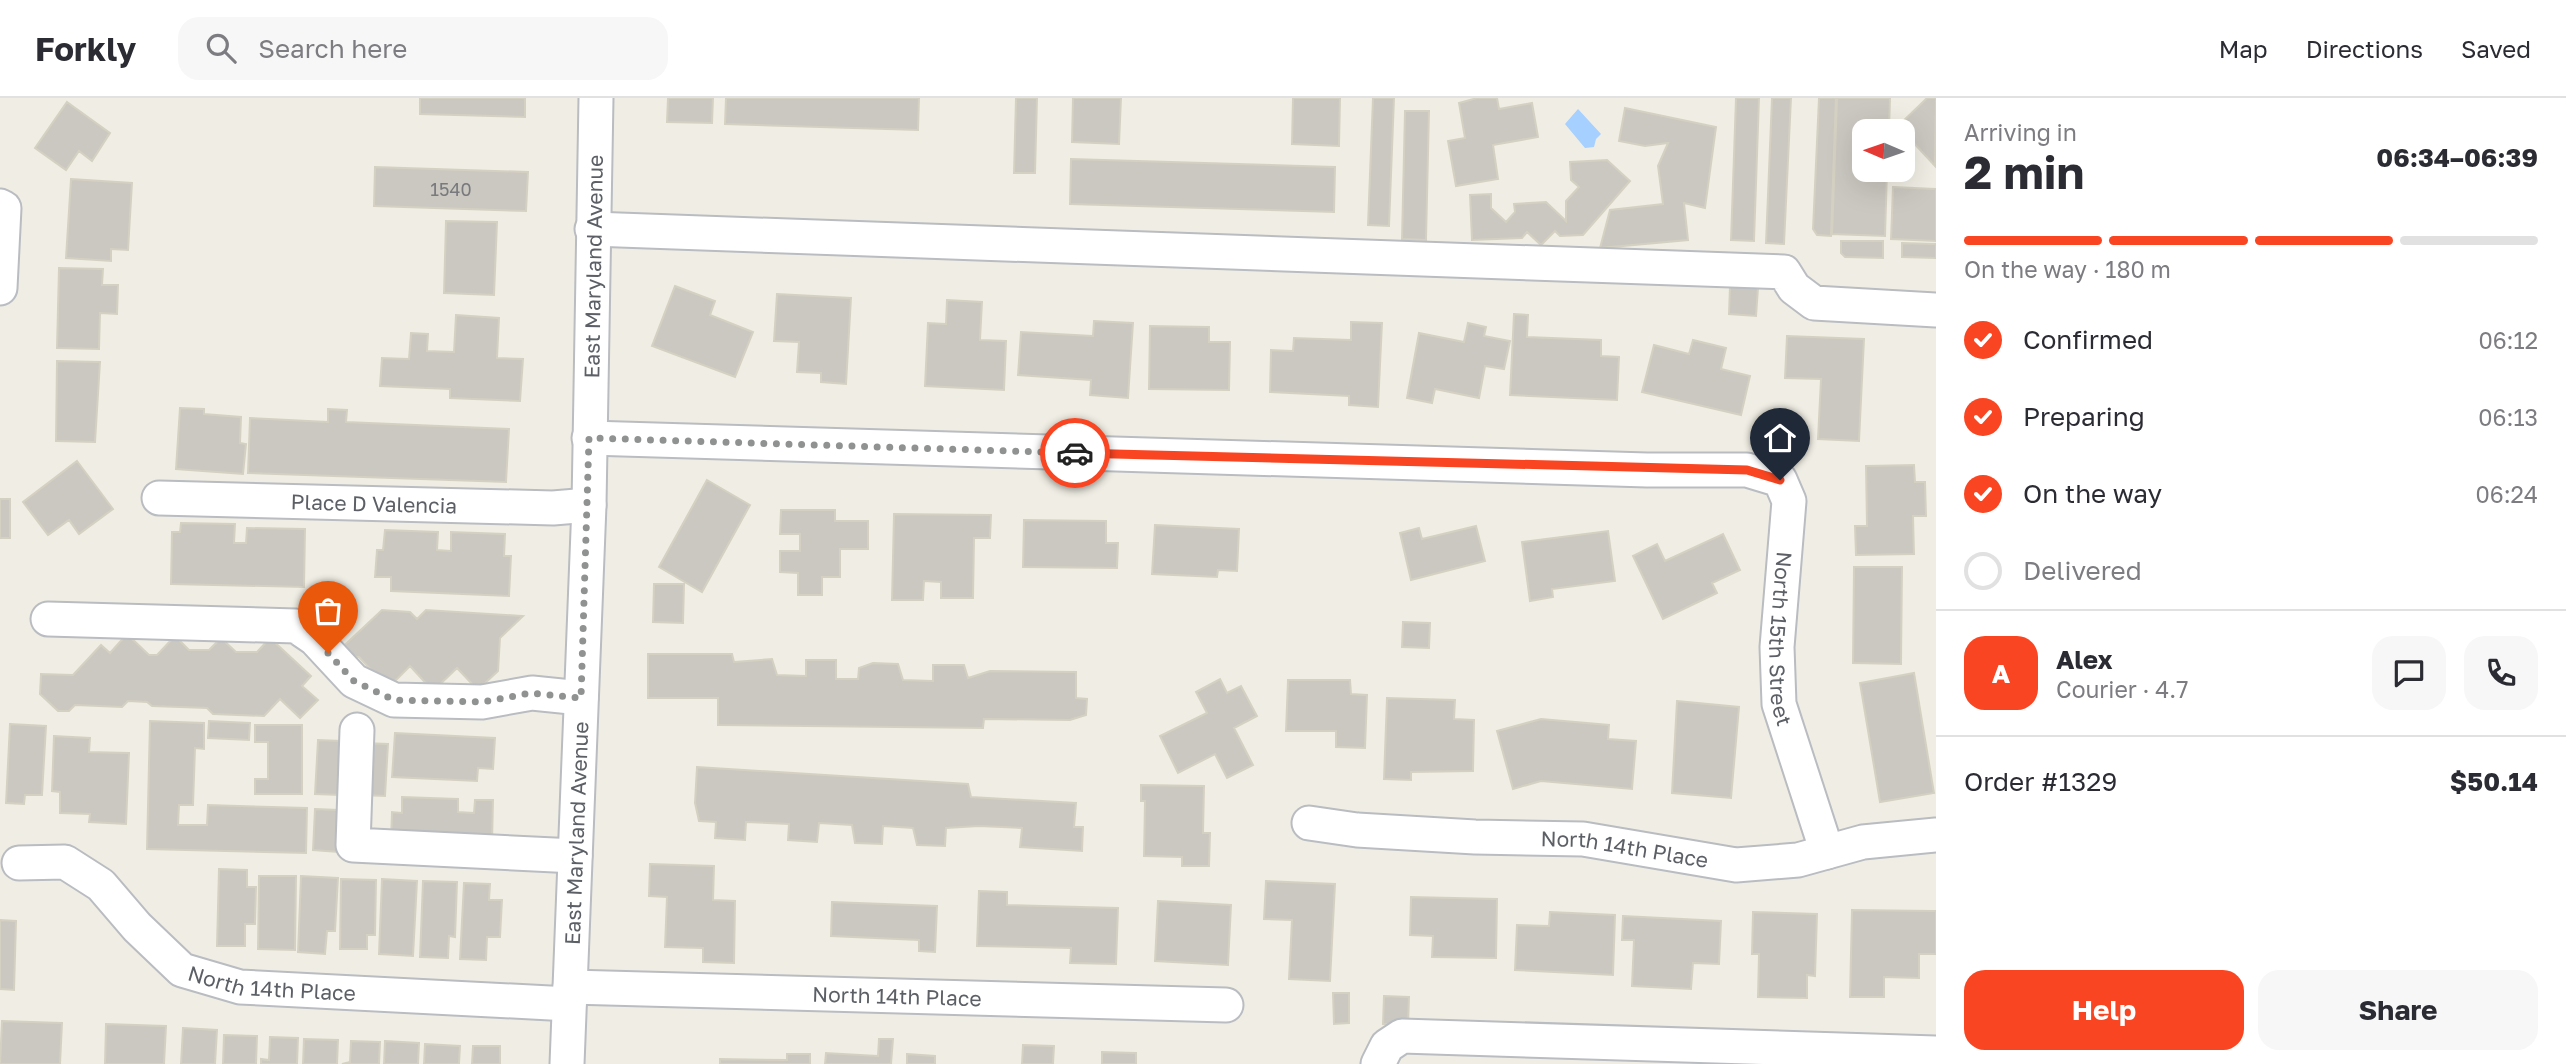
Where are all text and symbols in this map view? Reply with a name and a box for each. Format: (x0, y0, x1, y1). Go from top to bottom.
search box (178, 17, 668, 80)
text: Forkly (35, 29, 136, 68)
icon: search (202, 29, 240, 67)
text: Search here (258, 33, 407, 64)
text: Map (2219, 34, 2268, 63)
text: Directions (2306, 34, 2423, 63)
text: Saved (2461, 34, 2531, 63)
text: Arriving in (1964, 118, 2077, 146)
north arrow (1852, 119, 1914, 182)
map controls (1852, 119, 1915, 182)
text: 06:34–06:39 (2376, 142, 2538, 173)
text: 2 min (1964, 144, 2084, 199)
street label: East Maryland Avenue (578, 154, 608, 379)
house number: 1540 (430, 178, 472, 200)
text: On the way · 180 m (1964, 255, 2171, 283)
icon: check (1964, 321, 2002, 359)
text: Confirmed (2023, 324, 2153, 355)
text: 06:12 (2478, 326, 2538, 354)
icon: check (1964, 398, 2002, 436)
text: Preparing (2023, 401, 2145, 432)
text: 06:13 (2478, 403, 2538, 431)
pin (1750, 408, 1810, 480)
courier (1040, 418, 1110, 488)
icon: home (1761, 419, 1799, 457)
icon: car (1056, 434, 1094, 472)
icon: check (1964, 475, 2002, 513)
text: On the way (2023, 478, 2162, 509)
text: 06:24 (2476, 480, 2538, 508)
street label: Place D Valencia (290, 488, 457, 519)
street label: North 15th Street (1764, 550, 1798, 729)
text: Delivered (2023, 555, 2142, 586)
pin (298, 581, 358, 653)
icon: bag (309, 592, 347, 630)
button: chat (2372, 636, 2446, 710)
button: phone (2464, 636, 2538, 710)
text: Alex (2056, 644, 2113, 675)
text: A (1992, 658, 2010, 689)
text: Courier · 4.7 (2056, 675, 2188, 703)
street label: East Maryland Avenue (559, 721, 593, 945)
text: Order #1329 (1964, 766, 2117, 797)
text: $50.14 (2450, 766, 2538, 797)
street label: North 14th Place (1540, 825, 1710, 873)
street label: North 14th Place (185, 960, 356, 1006)
button: Help (1964, 970, 2244, 1050)
button: Share (2258, 970, 2538, 1050)
street label: North 14th Place (812, 981, 982, 1011)

